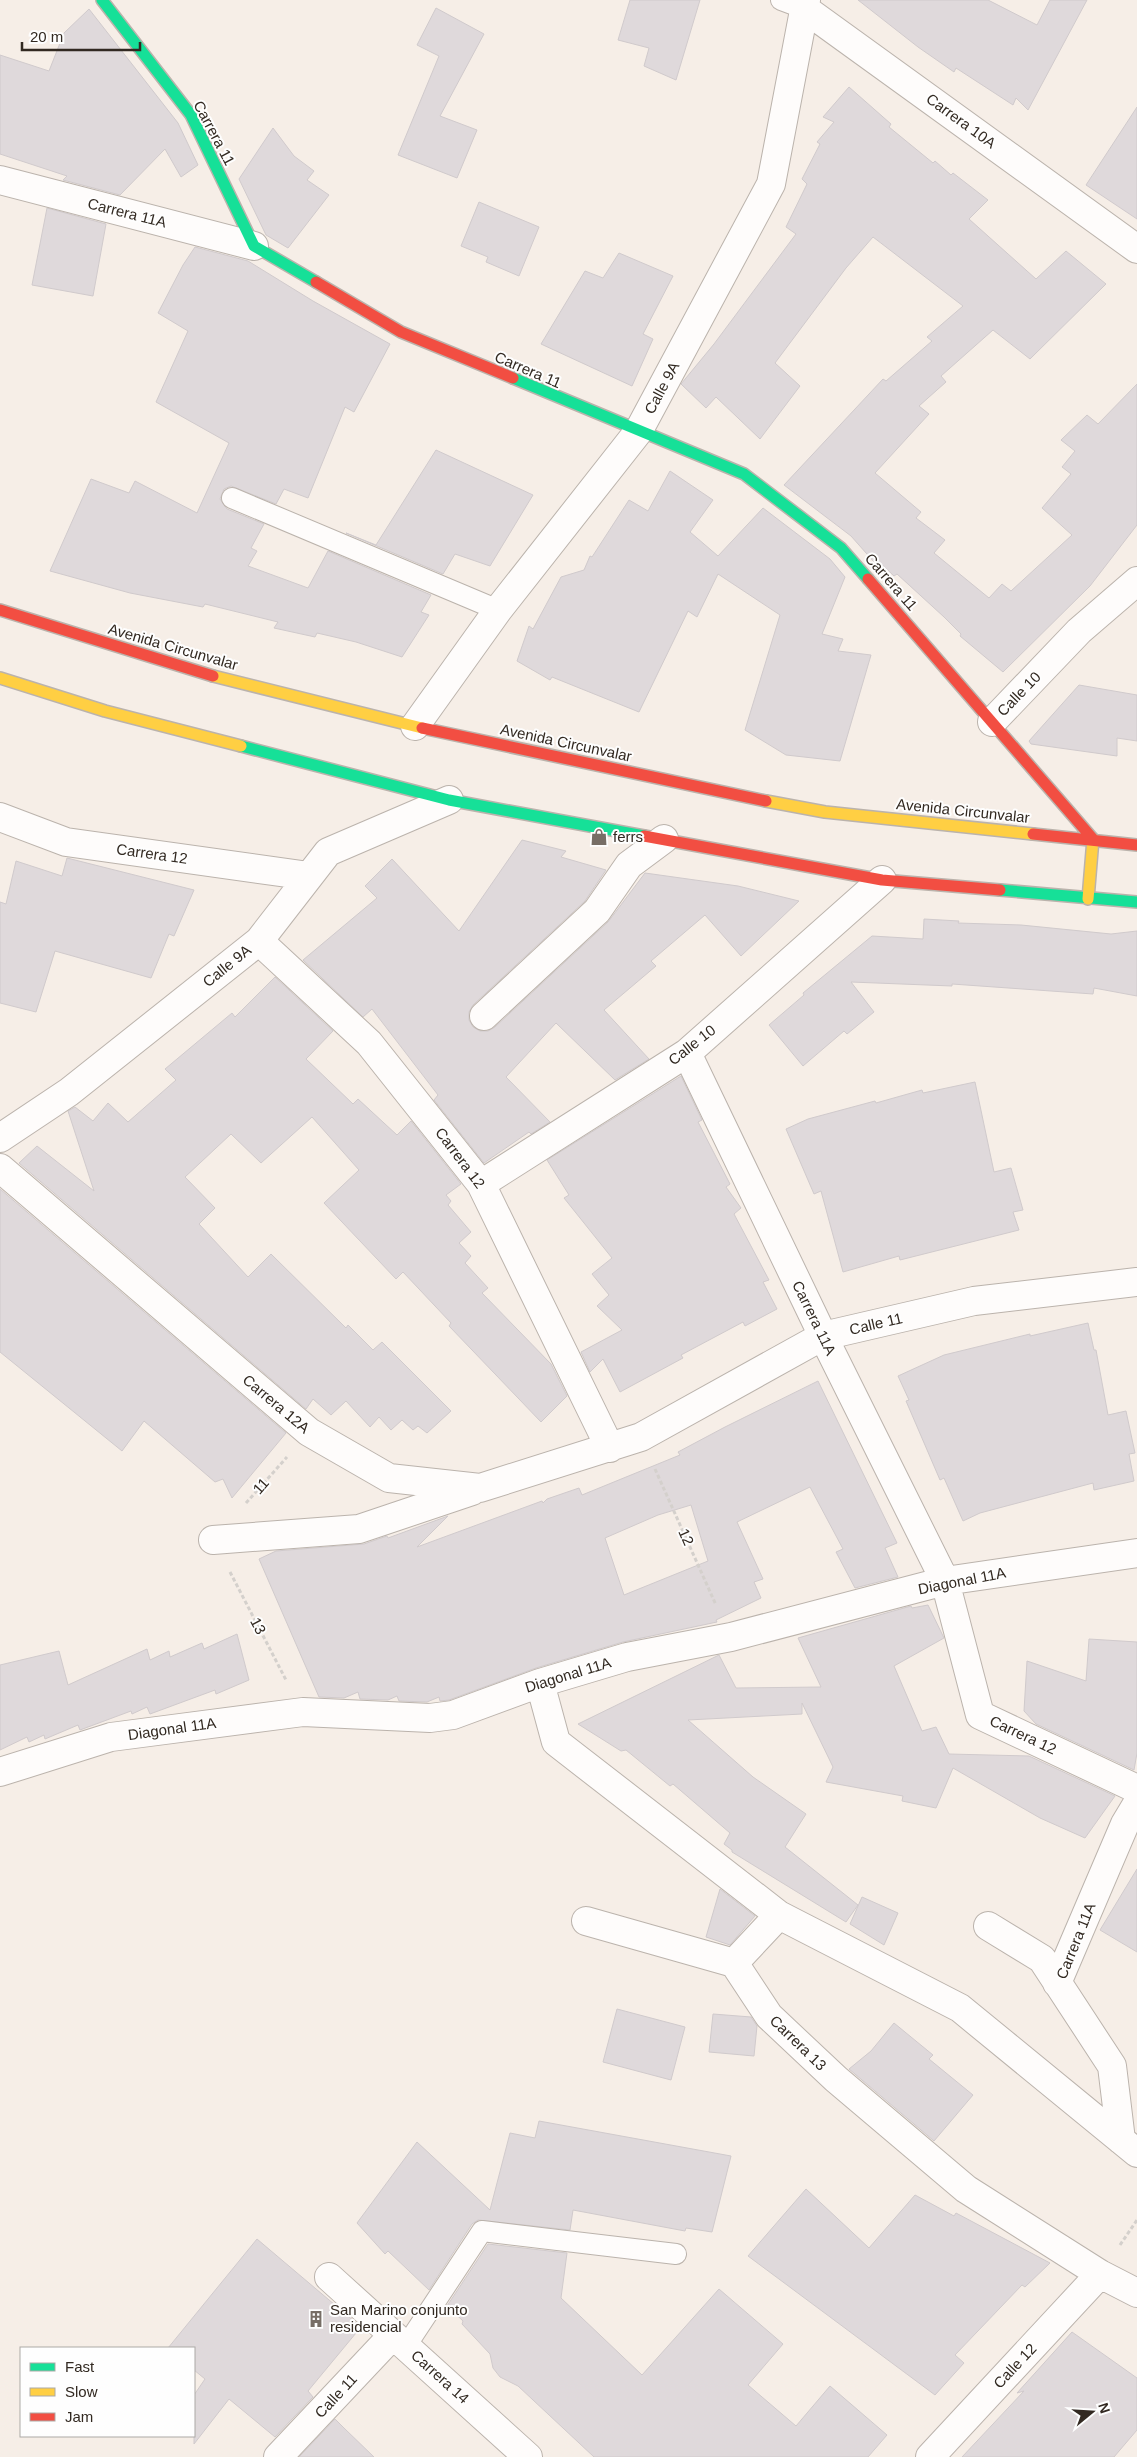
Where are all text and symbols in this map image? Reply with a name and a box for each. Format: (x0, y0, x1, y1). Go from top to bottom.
scale bar (22, 20, 140, 52)
text: 20 m (30, 28, 63, 45)
street label: Carrera 10A (923, 90, 999, 151)
street label: Carrera 11 (190, 98, 239, 168)
street label: Carrera 11A (86, 195, 168, 231)
street label: Carrera 11 (492, 348, 564, 391)
street label: Calle 9A (641, 359, 682, 417)
street label: Carrera 11 (862, 549, 921, 614)
street label: Avenida Circunvalar (106, 620, 240, 673)
street label: Calle 10 (993, 668, 1044, 719)
street label: Avenida Circunvalar (499, 720, 633, 765)
street label: Avenida Circunvalar (896, 795, 1031, 826)
shop icon: ferrs (589, 827, 609, 847)
place label: ferrs (613, 828, 643, 845)
street label: Carrera 12 (115, 840, 189, 867)
street label: Calle 9A (199, 941, 254, 990)
street label: Calle 10 (665, 1021, 719, 1068)
street label: Carrera 12 (432, 1124, 489, 1191)
street label: Carrera 11A (789, 1278, 840, 1358)
street label: Calle 11 (848, 1309, 904, 1338)
street label: Carrera 12A (240, 1371, 313, 1436)
street label: 11 (249, 1474, 272, 1497)
street label: 12 (675, 1526, 698, 1548)
street label: Diagonal 11A (917, 1564, 1007, 1597)
street label: 13 (247, 1614, 270, 1637)
street label: Diagonal 11A (523, 1653, 613, 1696)
street label: Carrera 12 (987, 1712, 1059, 1757)
street label: Diagonal 11A (127, 1714, 217, 1743)
street label: Carrera 11A (1053, 1900, 1099, 1981)
street label: Carrera 13 (767, 2012, 830, 2074)
place label: San Marino conjunto residencial (330, 2301, 468, 2335)
building icon: San Marino conjunto residencial (306, 2309, 326, 2329)
street label: Calle 12 (990, 2340, 1040, 2392)
street label: Carrera 14 (408, 2346, 473, 2407)
legend (20, 2347, 195, 2437)
text: Fast (65, 2358, 95, 2375)
street label: Calle 11 (311, 2370, 360, 2421)
text: Slow (65, 2383, 98, 2400)
north arrow (1067, 2387, 1117, 2437)
text: N (1095, 2401, 1114, 2415)
text: Jam (65, 2408, 93, 2425)

